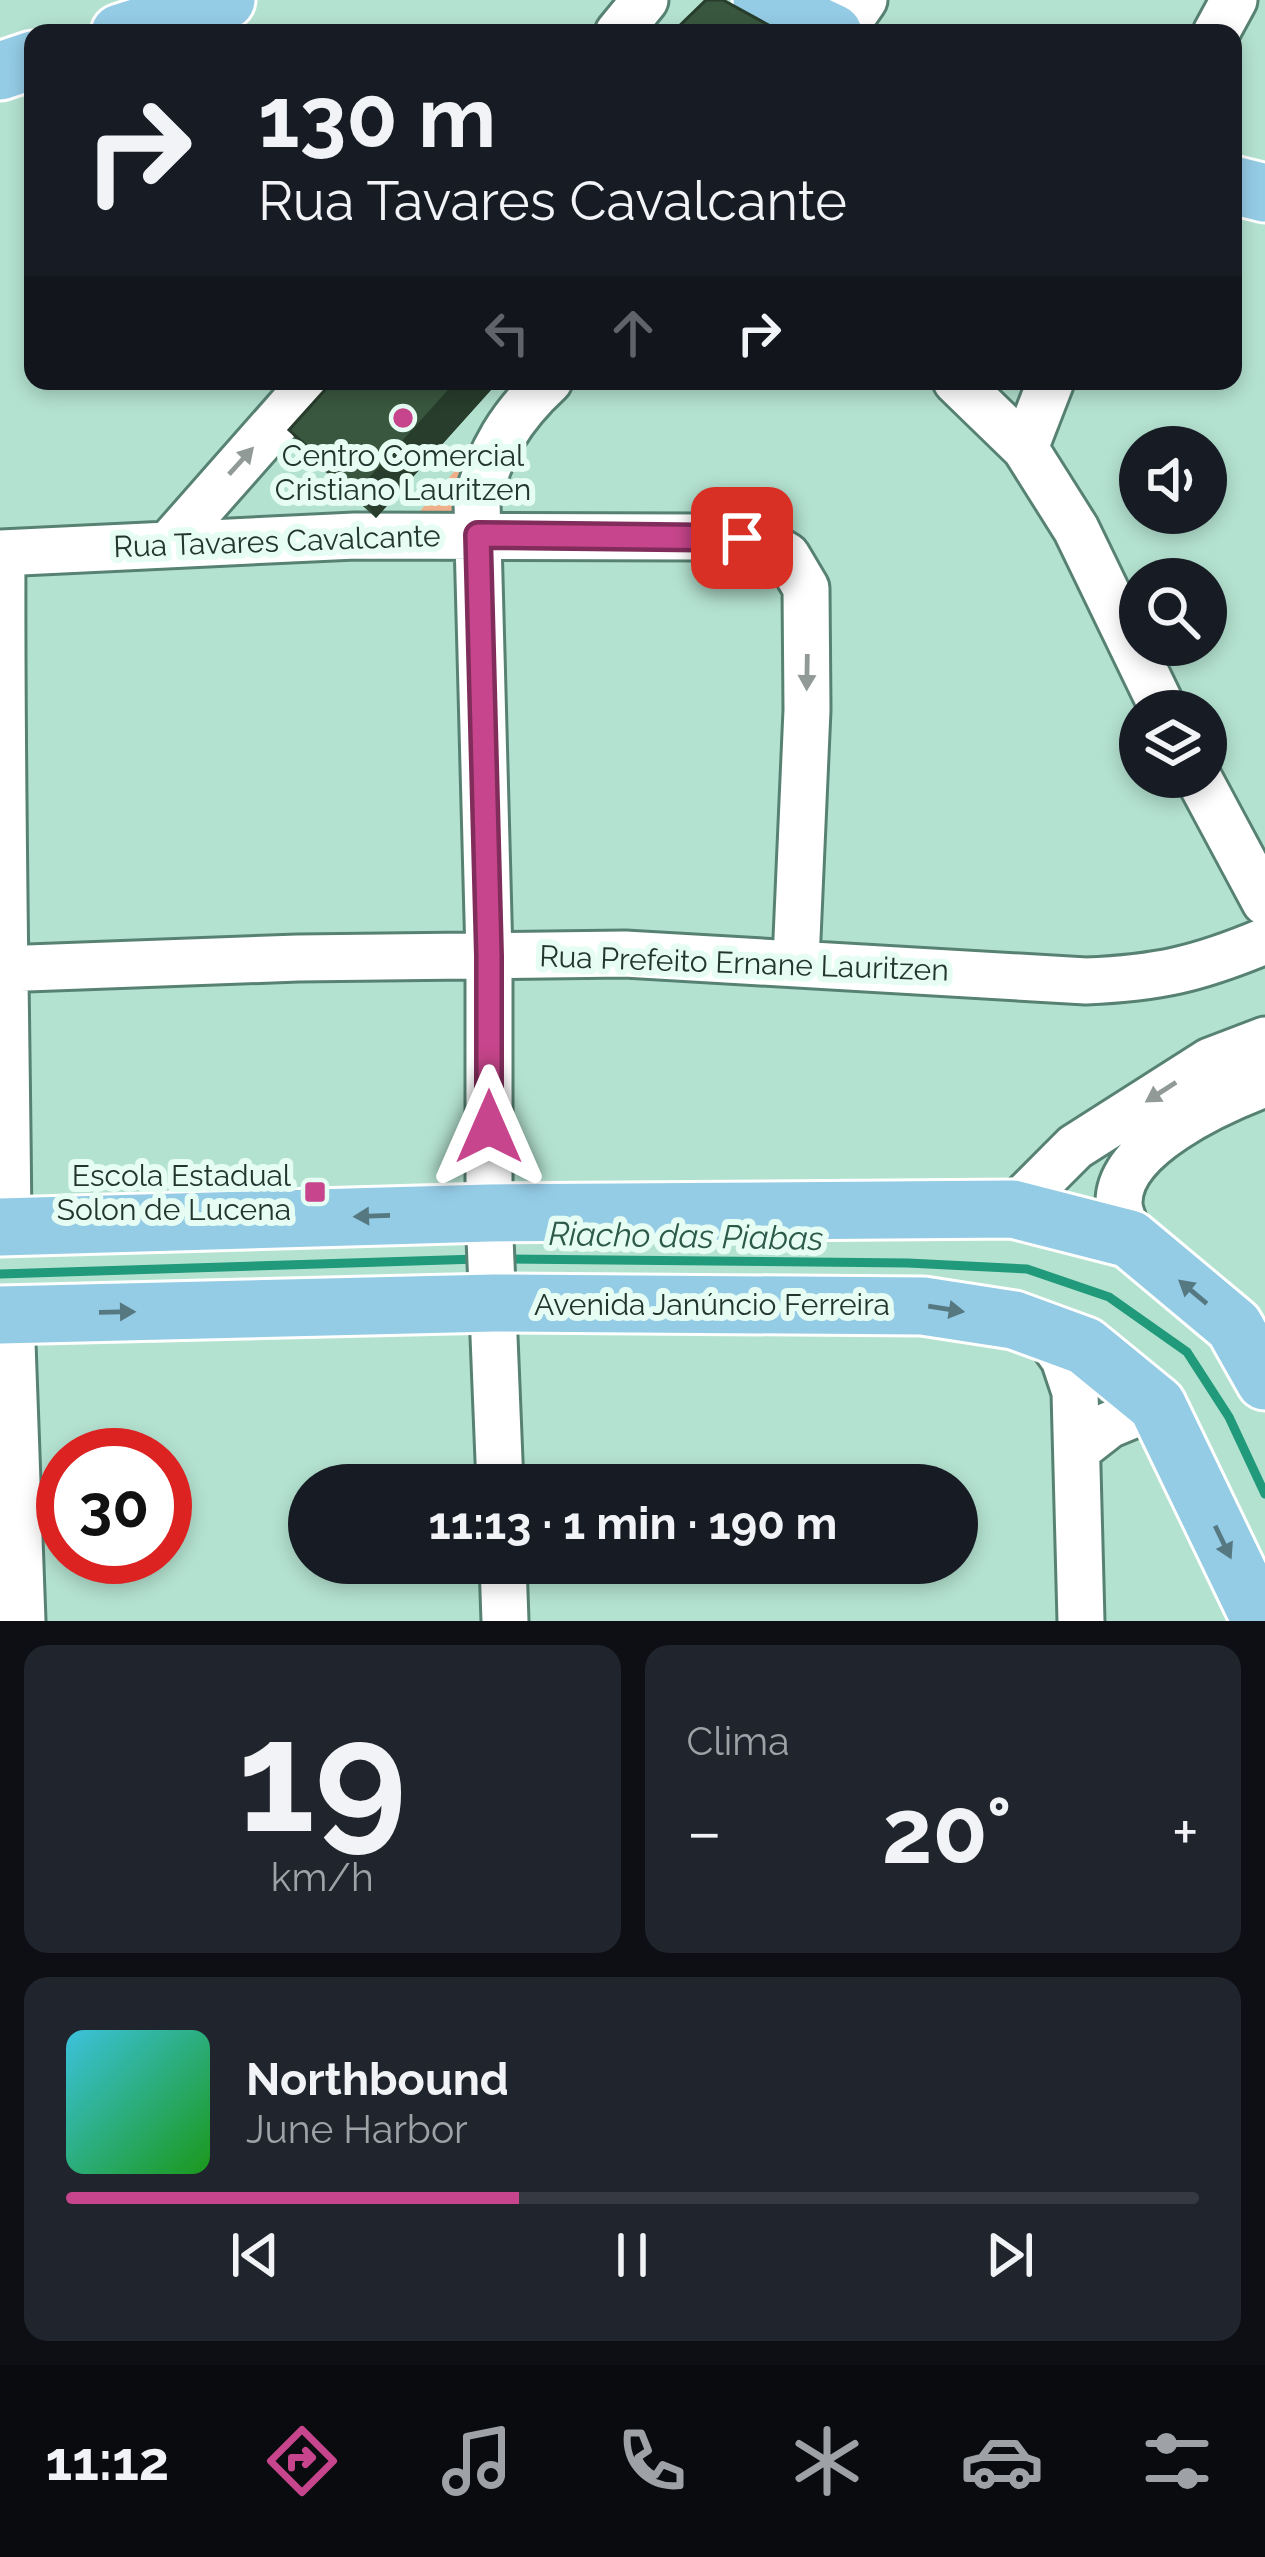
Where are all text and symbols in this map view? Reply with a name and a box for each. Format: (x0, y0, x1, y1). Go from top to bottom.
text: 130 m (258, 68, 496, 167)
icon: right (60, 72, 216, 228)
text: Rua Tavares Cavalcante (258, 169, 847, 233)
icon: left (474, 300, 540, 366)
icon: ahead (600, 300, 666, 366)
icon: right (726, 300, 792, 366)
marker: Centro Comercial Cristiano Lauritzen (390, 405, 416, 431)
map controls (1119, 426, 1227, 798)
button: sound (1119, 426, 1227, 534)
place label: Centro Comercial Cristiano Lauritzen (275, 438, 531, 507)
one-way arrow (227, 446, 254, 475)
pin (691, 487, 793, 589)
icon: arrive (709, 505, 775, 571)
street label: Rua Tavares Cavalcante (113, 518, 441, 564)
button: search (1119, 558, 1227, 666)
one-way arrow (798, 654, 817, 692)
button: layers (1119, 690, 1227, 798)
street label: Rua Prefeito Ernane Lauritzen (539, 938, 949, 988)
position arrow (426, 1064, 552, 1190)
one-way arrow (1144, 1081, 1178, 1102)
place label: Escola Estadual Solon de Lucena (57, 1158, 292, 1227)
marker: Escola Estadual Solon de Lucena (302, 1179, 328, 1205)
one-way arrow (352, 1207, 390, 1226)
water label: Riacho das Piabas (548, 1214, 824, 1258)
one-way arrow (1177, 1279, 1208, 1305)
street label: Avenida Janúncio Ferreira (534, 1287, 890, 1322)
one-way arrow (928, 1300, 965, 1319)
one-way arrow (99, 1303, 137, 1322)
speed limit sign: 30 (36, 1428, 192, 1584)
text: 11:13 · 1 min · 190 m (428, 1497, 838, 1550)
one-way arrow (1213, 1525, 1233, 1560)
text: 19 (238, 1684, 407, 1868)
text: Clima (687, 1718, 789, 1764)
text: 20° (882, 1778, 1012, 1884)
text: − (687, 1793, 722, 1870)
text: + (1172, 1793, 1199, 1870)
text: km/h (271, 1854, 374, 1900)
text: Northbound (246, 2053, 509, 2106)
text: June Harbor (246, 2106, 468, 2152)
icon: previous (222, 2222, 288, 2288)
icon: pause (599, 2222, 665, 2288)
icon: next (977, 2222, 1043, 2288)
icon: directions (260, 2419, 344, 2503)
icon: music (435, 2419, 519, 2503)
icon: phone (610, 2419, 694, 2503)
icon: climate (785, 2419, 869, 2503)
icon: car (960, 2419, 1044, 2503)
icon: filters (1135, 2419, 1219, 2503)
text: 11:12 (46, 2429, 169, 2493)

